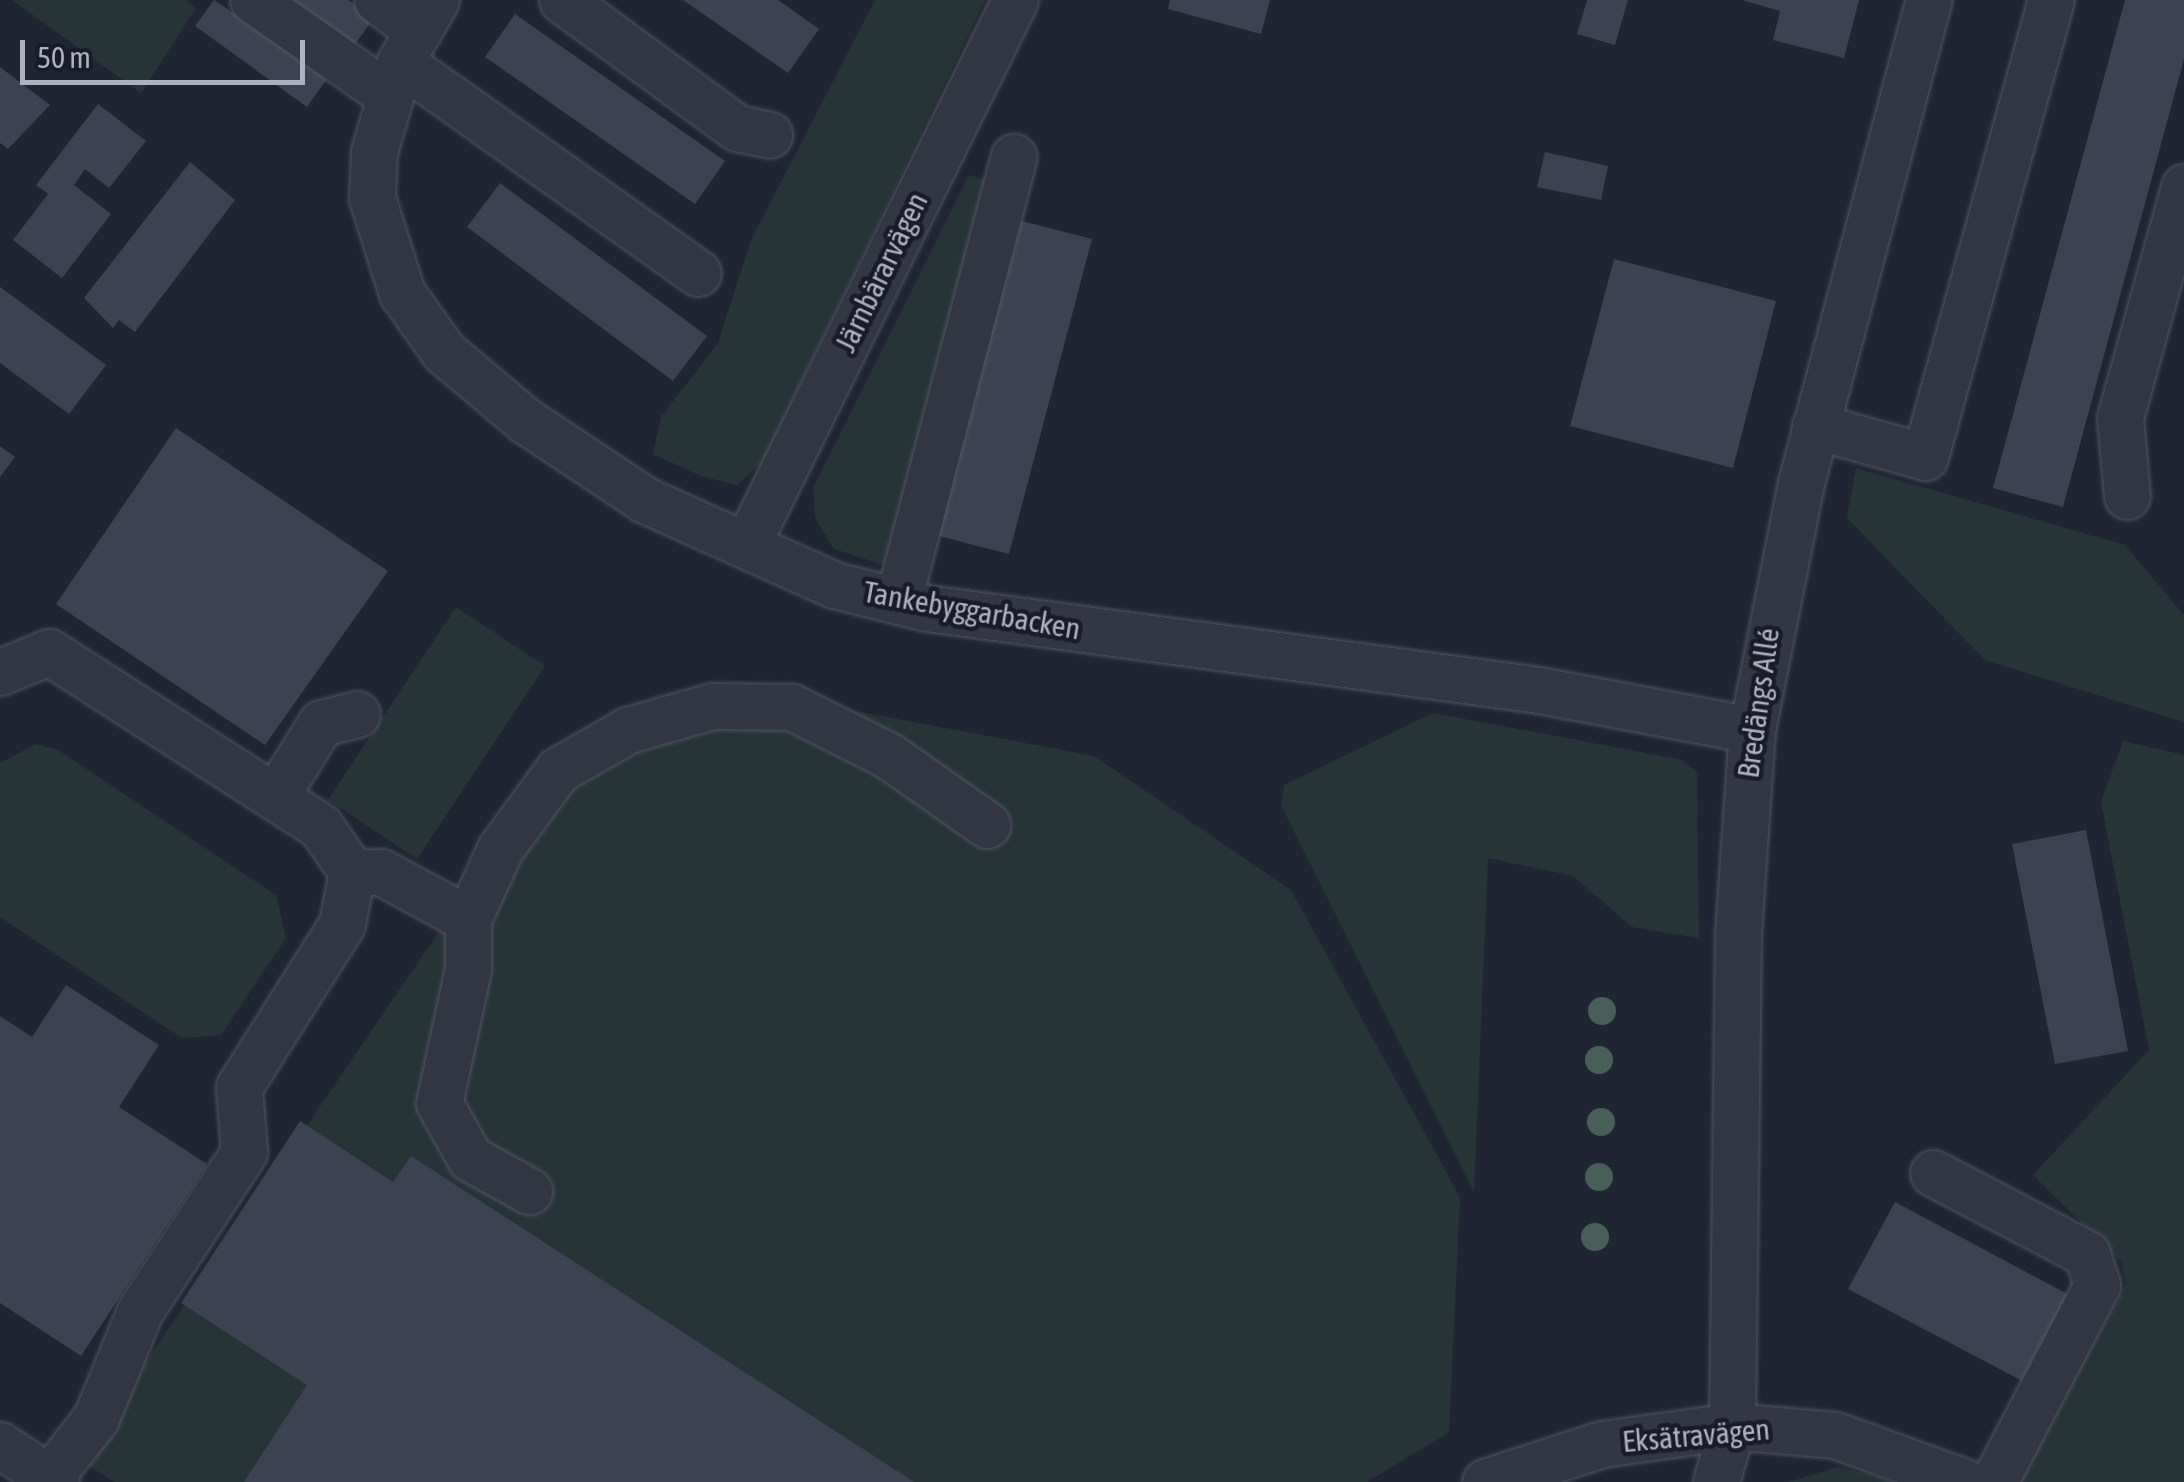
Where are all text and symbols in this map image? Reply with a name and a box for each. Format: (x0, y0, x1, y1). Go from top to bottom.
scale bar (25, 20, 310, 82)
text: 50 m (37, 40, 91, 74)
street label: Järnbärarvägen (827, 187, 935, 357)
street label: Tankebyggarbacken (861, 573, 1083, 647)
street label: Bredängs Allé (1730, 626, 1786, 780)
street label: Eksätravägen (1621, 1411, 1771, 1459)

